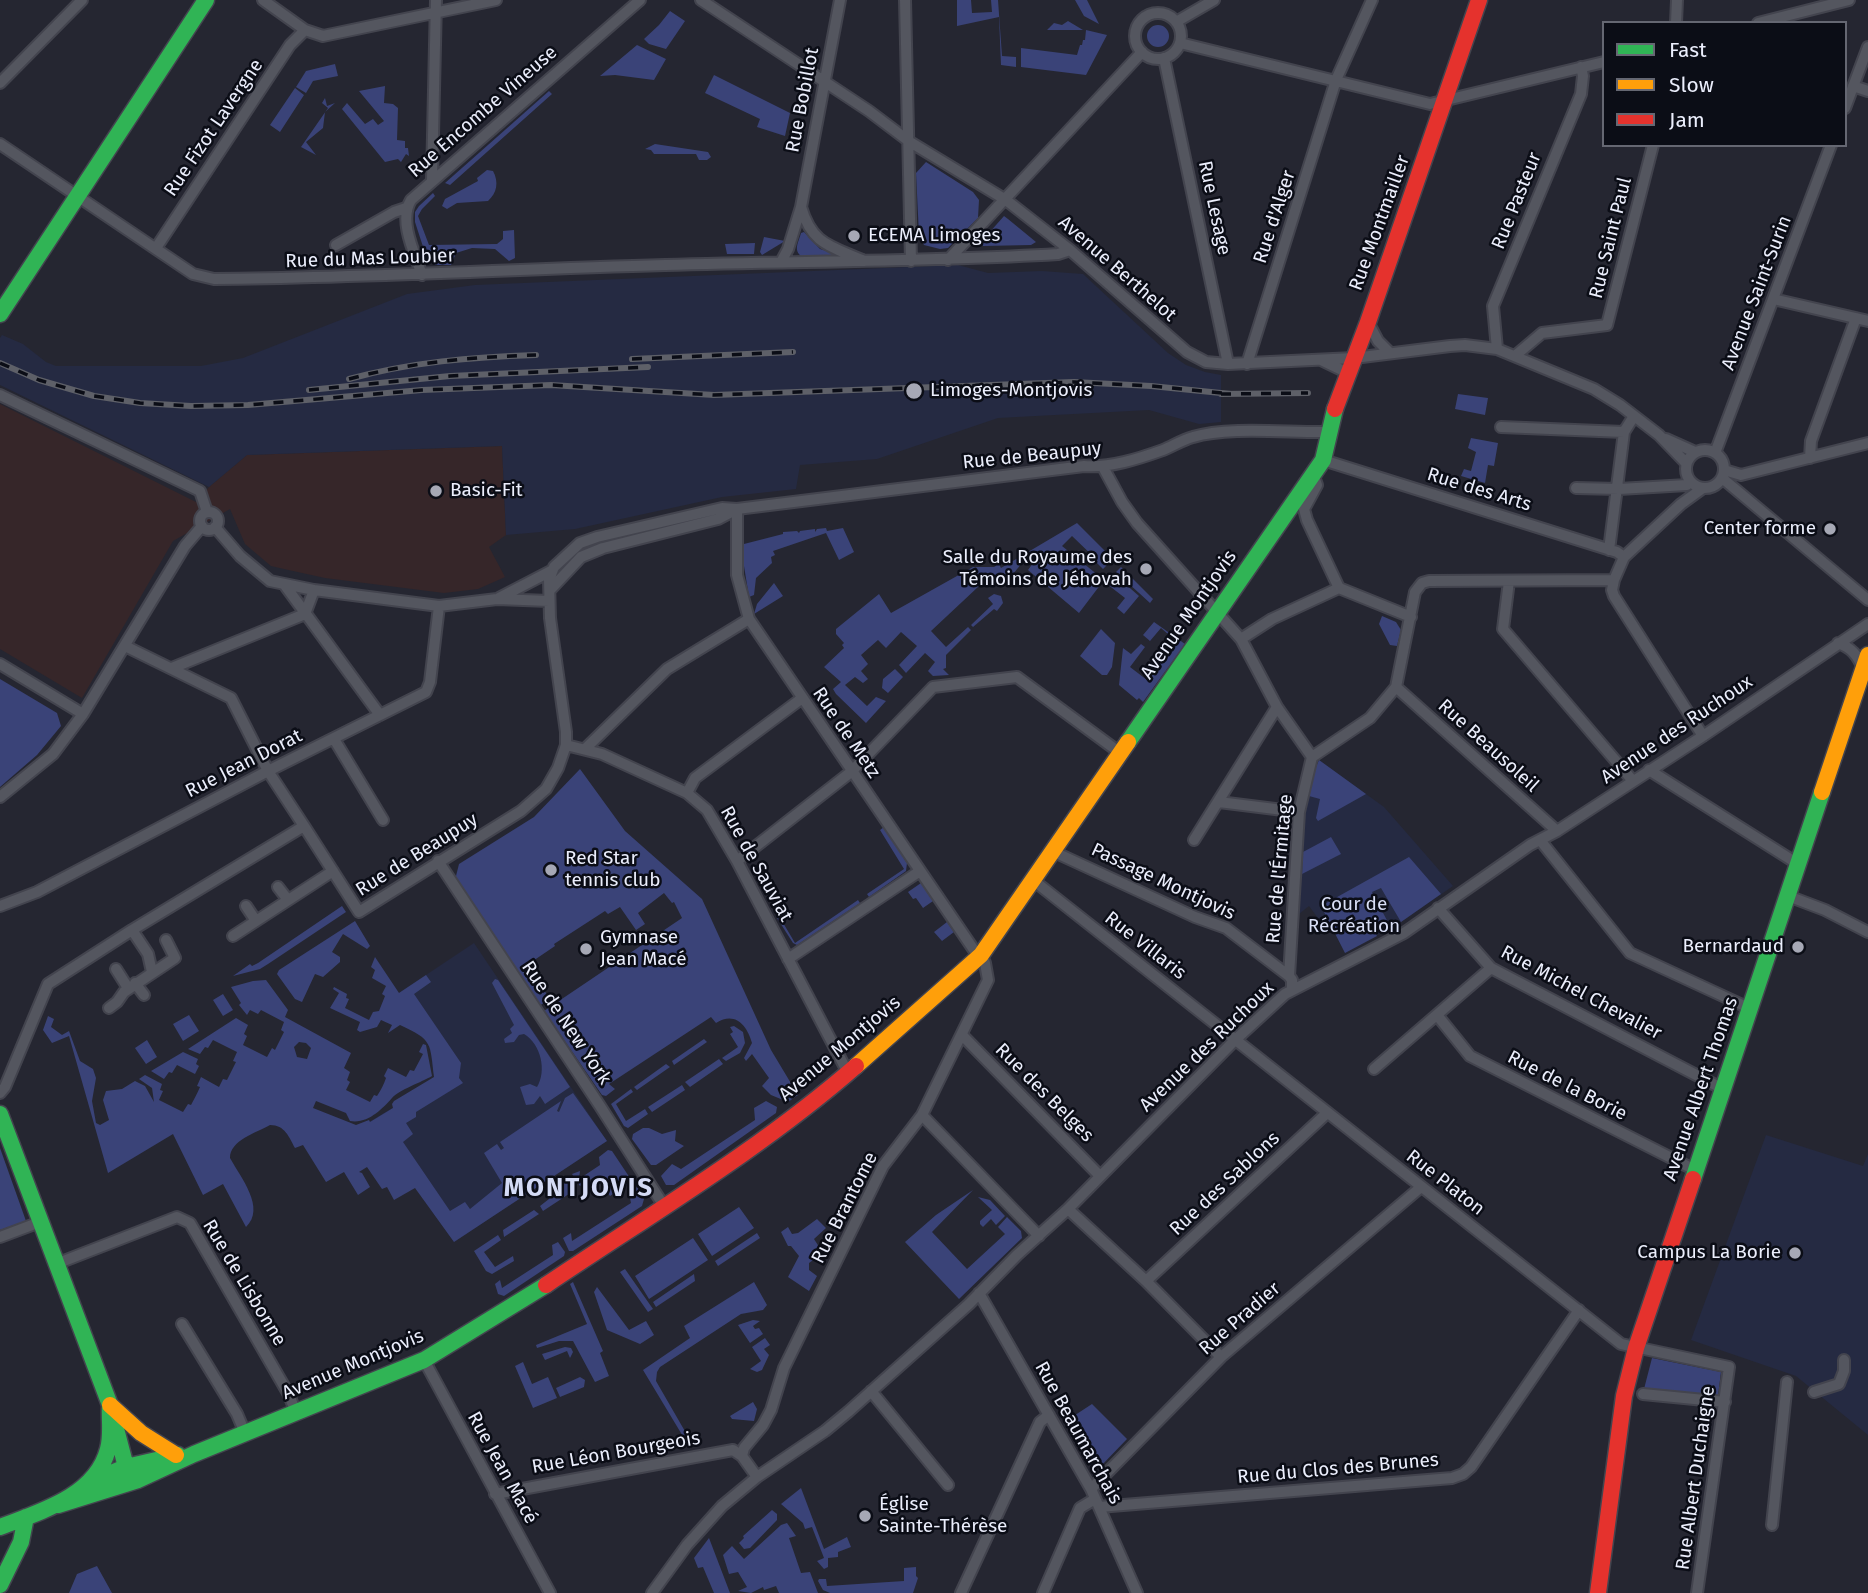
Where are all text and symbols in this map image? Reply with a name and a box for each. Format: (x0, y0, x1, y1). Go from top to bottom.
legend (1602, 21, 1847, 147)
text: Fast (1669, 37, 1707, 63)
street label: Rue Encombe Vineuse (404, 41, 562, 183)
street label: Rue Bobillot (782, 46, 824, 154)
street label: Rue Fizot Lavergne (160, 55, 268, 201)
text: Slow (1669, 72, 1714, 98)
text: Jam (1669, 107, 1705, 133)
street label: Rue Pasteur (1487, 149, 1547, 253)
street label: Rue Montmailler (1345, 152, 1415, 294)
street label: Rue Lesage (1193, 159, 1235, 257)
street label: Rue d'Alger (1249, 168, 1301, 266)
street label: Rue Saint Paul (1585, 175, 1637, 301)
street label: Avenue Berthelot (1053, 211, 1181, 327)
street label: Avenue Saint-Surin (1717, 213, 1797, 373)
place label: ECEMA Limoges (868, 225, 1000, 247)
marker: ECEMA Limoges (846, 228, 862, 244)
street label: Rue du Mas Loubier (285, 245, 455, 273)
place label: Limoges-Montjovis (930, 380, 1092, 402)
marker: Limoges-Montjovis (904, 381, 924, 401)
street label: Rue de Beaupuy (961, 437, 1103, 475)
street label: Rue des Arts (1424, 463, 1534, 517)
place label: Basic-Fit (450, 480, 523, 502)
marker: Basic-Fit (428, 483, 444, 499)
place label: Center forme (1704, 518, 1816, 540)
marker: Center forme (1822, 521, 1838, 537)
street label: Avenue Montjovis (1136, 546, 1242, 684)
place label: Salle du Royaume des Témoins de Jéhovah (943, 547, 1132, 591)
marker: Salle du Royaume des Témoins de Jéhovah (1138, 561, 1154, 577)
street label: Avenue des Ruchoux (1597, 671, 1757, 789)
street label: Rue de Metz (807, 683, 885, 783)
street label: Rue Beausoleil (1433, 695, 1543, 797)
street label: Rue Jean Dorat (182, 725, 306, 803)
street label: Rue de l'Érmitage (1262, 793, 1298, 945)
street label: Rue de Sauviat (715, 802, 797, 926)
street label: Rue de Beaupuy (352, 808, 482, 902)
street label: Passage Montjovis (1087, 839, 1239, 925)
place label: Red Star tennis club (565, 848, 660, 892)
marker: Red Star tennis club (543, 862, 559, 878)
park label: Cour de Récréation (1308, 894, 1400, 938)
street label: Rue Villaris (1100, 907, 1190, 985)
place label: Gymnase Jean Macé (600, 927, 687, 971)
place label: Bernardaud (1682, 936, 1784, 958)
marker: Bernardaud (1790, 939, 1806, 955)
marker: Gymnase Jean Macé (578, 941, 594, 957)
street label: Rue Michel Chevalier (1497, 941, 1665, 1045)
street label: Rue de New York (516, 957, 616, 1089)
street label: Avenue des Ruchoux (1135, 977, 1279, 1117)
street label: Avenue Montjovis (774, 991, 906, 1107)
street label: Avenue Albert Thomas (1659, 994, 1743, 1184)
street label: Rue des Belges (990, 1039, 1098, 1147)
street label: Rue de la Borie (1503, 1046, 1631, 1126)
street label: Rue des Sablons (1165, 1127, 1285, 1241)
street label: Rue Platon (1401, 1145, 1489, 1221)
street label: Rue Brantome (807, 1148, 883, 1268)
district label: MONTJOVIS (505, 1173, 653, 1205)
street label: Rue de Lisbonne (197, 1216, 291, 1350)
place label: Campus La Borie (1637, 1242, 1781, 1264)
marker: Campus La Borie (1787, 1245, 1803, 1261)
street label: Rue Pradier (1195, 1278, 1285, 1360)
street label: Avenue Montjovis (279, 1325, 427, 1405)
street label: Rue Beaumarchais (1029, 1358, 1127, 1508)
street label: Rue Albert Duchaigne (1672, 1384, 1720, 1572)
street label: Rue Jean Macé (462, 1408, 542, 1528)
street label: Rue Léon Bourgeois (530, 1427, 702, 1479)
street label: Rue du Clos des Brunes (1236, 1449, 1440, 1489)
place label: Église Sainte-Thérèse (879, 1494, 1007, 1538)
marker: Église Sainte-Thérèse (857, 1508, 873, 1524)

